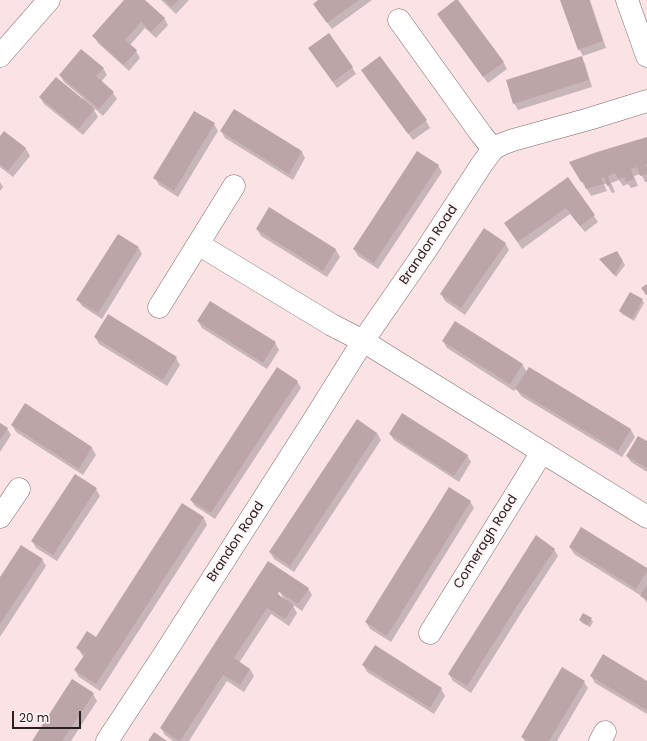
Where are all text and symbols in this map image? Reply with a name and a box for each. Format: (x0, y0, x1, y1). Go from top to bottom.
street label: Brandon Road (397, 202, 461, 288)
street label: Comeragh Road (451, 492, 521, 592)
street label: Brandon Road (204, 499, 268, 585)
scale bar (14, 703, 83, 729)
text: 20 m (19, 709, 49, 726)

